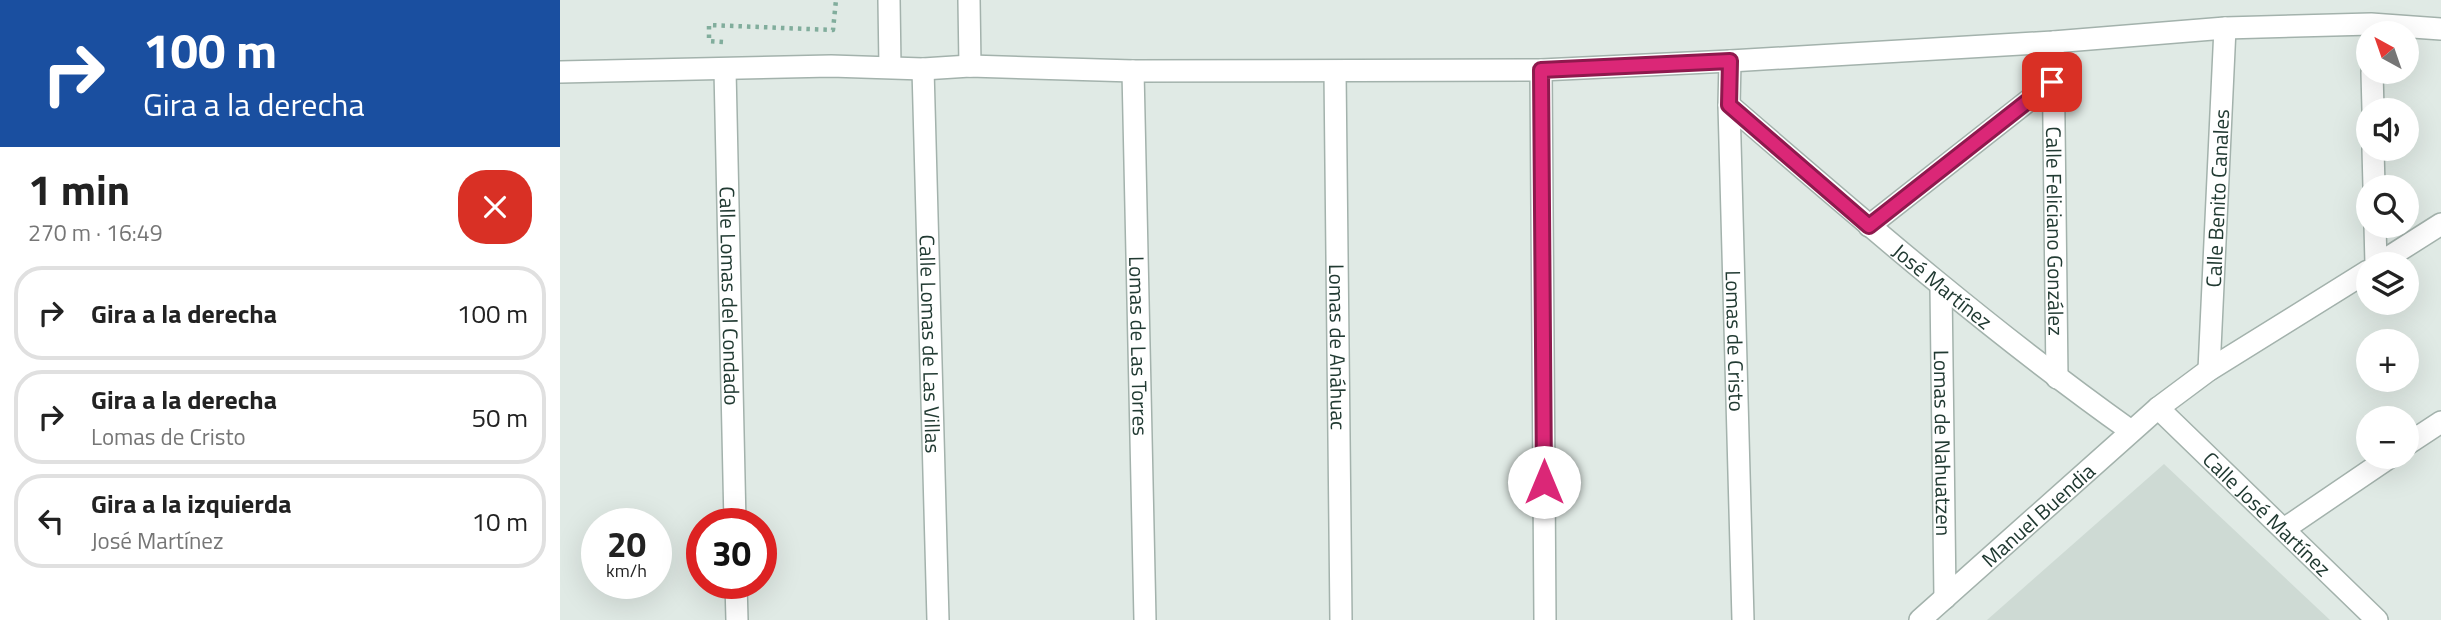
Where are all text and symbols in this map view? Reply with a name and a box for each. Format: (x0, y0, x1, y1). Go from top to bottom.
text: 100 m (143, 12, 277, 87)
north arrow (2356, 21, 2418, 84)
map controls (2356, 21, 2419, 469)
icon: right (28, 28, 119, 119)
pin (2022, 52, 2082, 112)
icon: arrive (2033, 63, 2071, 101)
text: Gira a la derecha (143, 80, 365, 128)
button: sound (2356, 98, 2419, 161)
street label: Calle Benito Canales (2197, 108, 2237, 288)
street label: Calle Feliciano González (2038, 126, 2072, 336)
text: 1 min (28, 157, 130, 221)
button: close (458, 170, 532, 244)
button: search (2356, 175, 2419, 238)
street label: Calle Lomas del Condado (712, 186, 748, 406)
text: 270 m · 16:49 (28, 215, 163, 250)
street label: Calle Lomas de Las Villas (912, 234, 949, 454)
street label: José Martínez (1886, 235, 1999, 337)
button: layers (2356, 252, 2419, 315)
street label: Lomas de Las Torres (1121, 256, 1157, 436)
street label: Lomas de Anáhuac (1321, 264, 1355, 430)
street label: Lomas de Cristo (1717, 270, 1753, 412)
icon: right (32, 294, 70, 332)
text: Gira a la derecha (91, 294, 277, 333)
text: 100 m (457, 294, 528, 333)
button: + (2356, 329, 2419, 392)
street label: Lomas de Nahuatzen (1926, 350, 1960, 536)
text: Gira a la derecha (91, 380, 277, 419)
icon: right (32, 398, 70, 436)
text: 50 m (471, 398, 528, 437)
button: − (2356, 406, 2419, 469)
text: Lomas de Cristo (91, 419, 246, 454)
street label: Calle José Martínez (2196, 444, 2339, 584)
position arrow (1507, 445, 1581, 519)
street label: Manuel Buendia (1974, 455, 2102, 574)
text: Gira a la izquierda (91, 484, 292, 523)
icon: left (32, 502, 70, 540)
text: 10 m (471, 502, 528, 541)
speed limit sign: 30 (686, 508, 777, 599)
text: 20 (607, 517, 646, 571)
text: José Martínez (91, 523, 223, 558)
text: km/h (606, 557, 647, 584)

